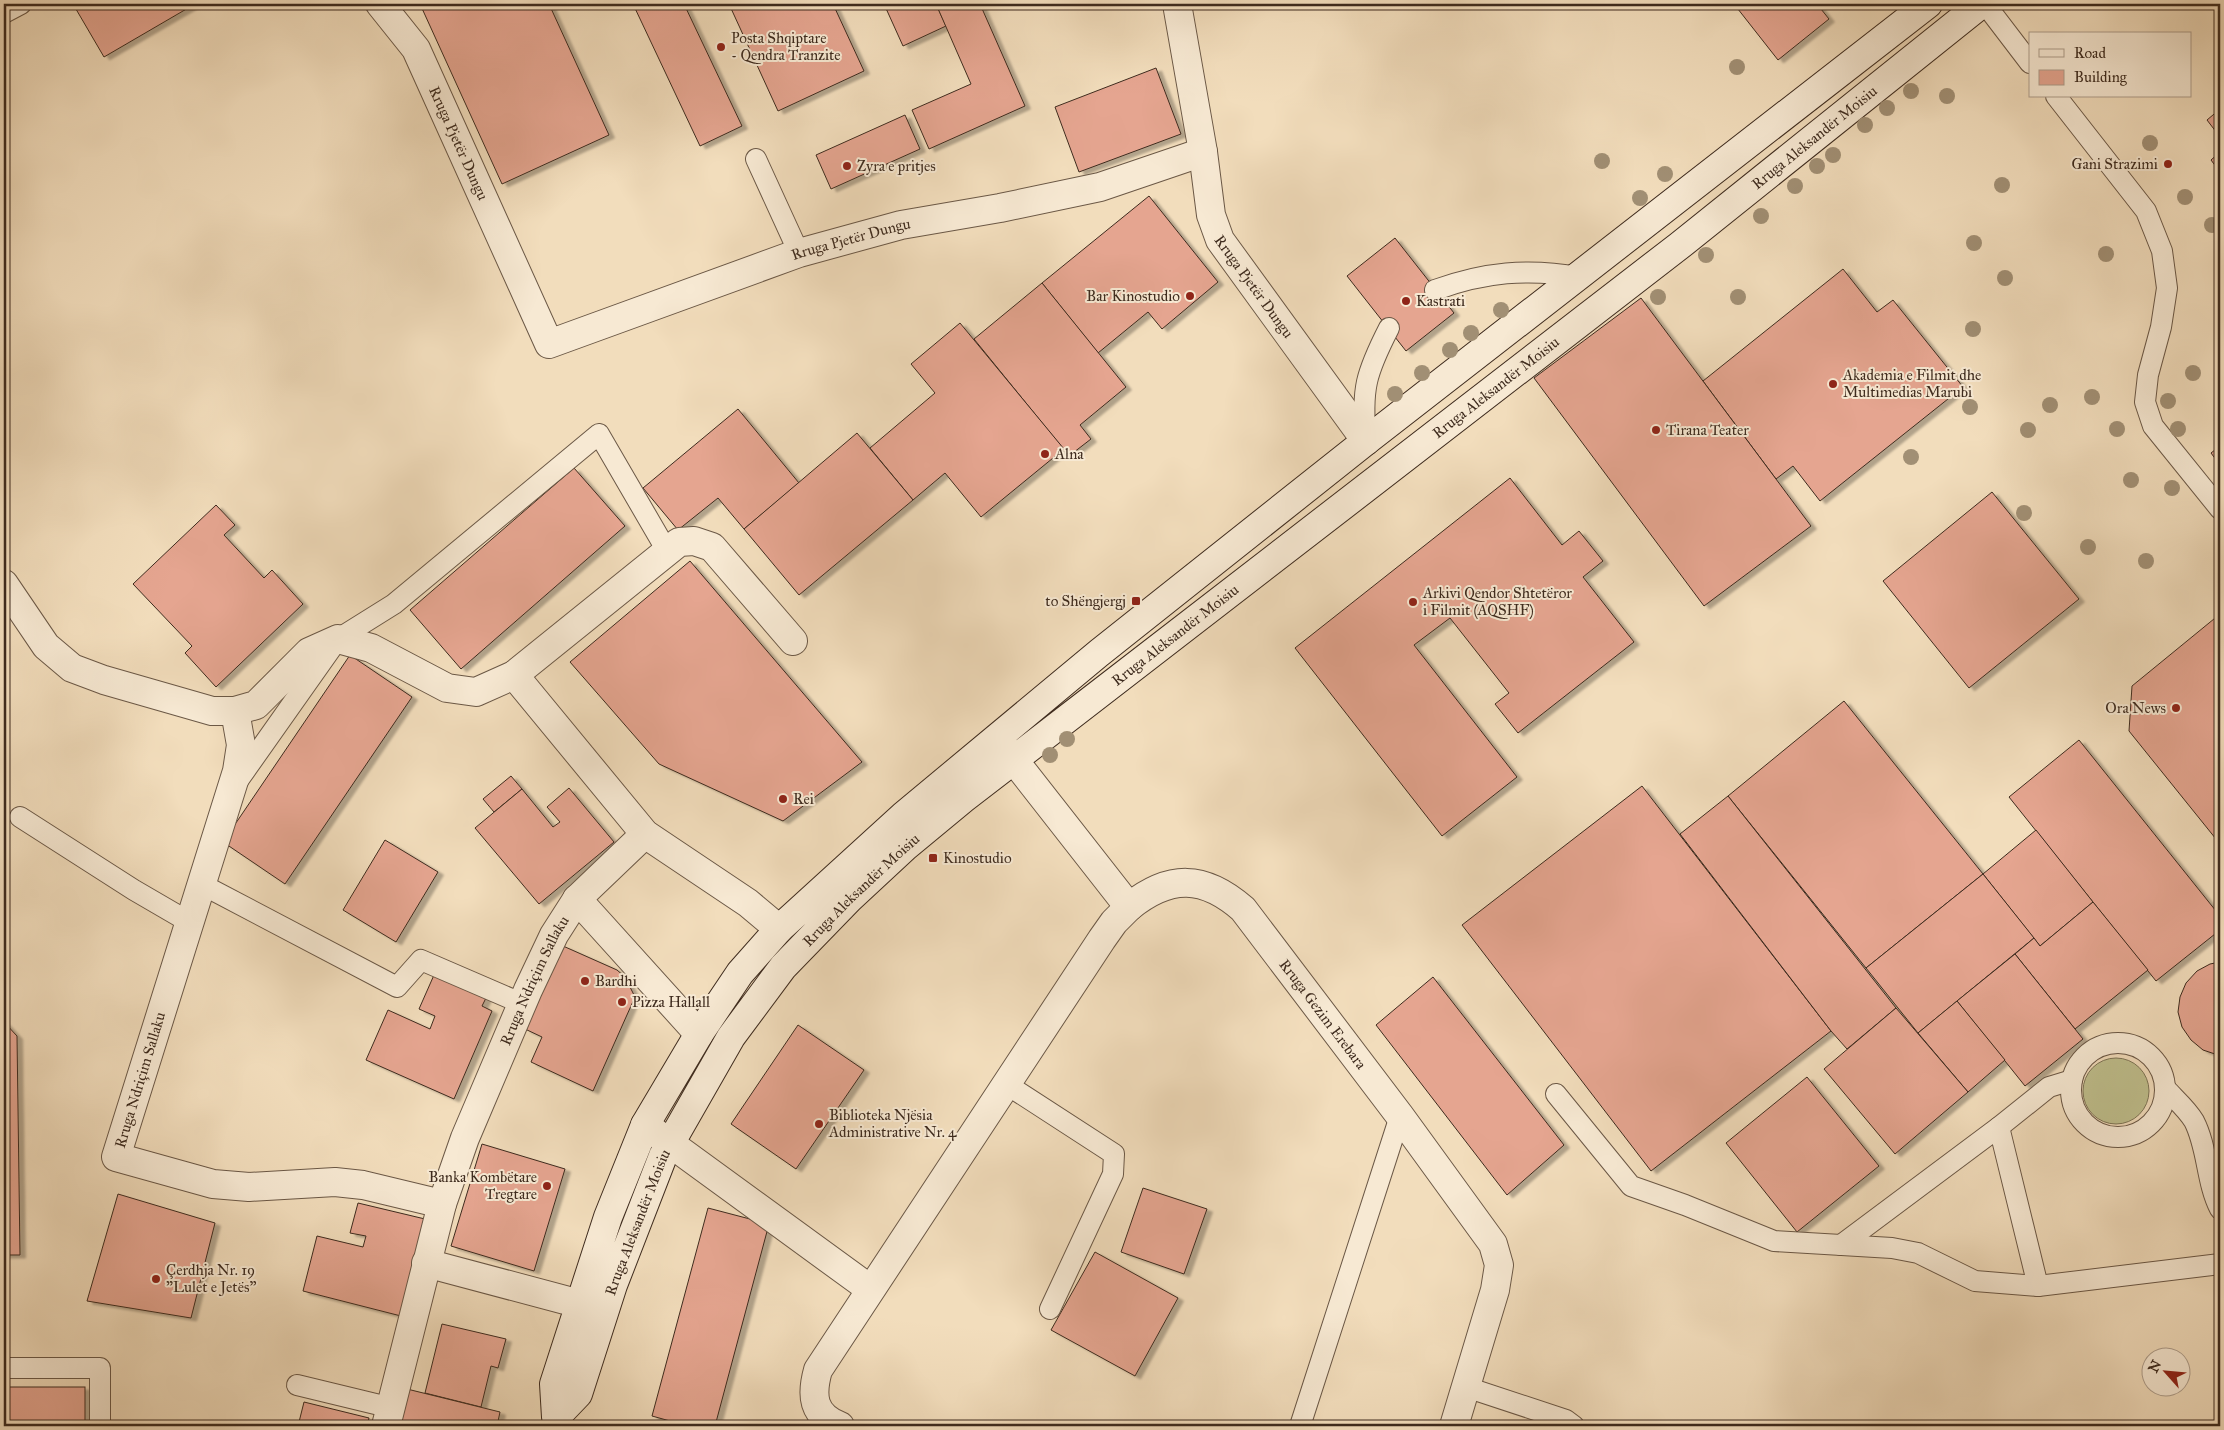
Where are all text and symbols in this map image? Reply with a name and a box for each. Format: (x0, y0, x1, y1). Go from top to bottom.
place label: Posta Shqiptare - Qendra Tranzite (731, 29, 841, 64)
legend (2029, 32, 2192, 98)
marker: Posta Shqiptare - Qendra Tranzite (715, 41, 727, 53)
text: Road (2074, 44, 2106, 62)
text: Building (2074, 68, 2128, 86)
street label: Rruga Aleksandër Moisiu (1748, 82, 1881, 193)
street label: Rruga Pjetër Dungu (425, 84, 492, 203)
place label: Gani Strazimi (2072, 155, 2158, 173)
place label: Zyra e pritjes (857, 157, 936, 175)
marker: Gani Strazimi (2162, 158, 2174, 170)
marker: Zyra e pritjes (841, 160, 853, 172)
street label: Rruga Pjetër Dungu (789, 215, 912, 264)
street label: Rruga Pjetër Dungu (1210, 232, 1297, 342)
place label: Bar Kinostudio (1086, 287, 1180, 305)
marker: Bar Kinostudio (1184, 290, 1196, 302)
place label: Kastrati (1416, 292, 1465, 310)
marker: Kastrati (1400, 295, 1412, 307)
street label: Rruga Aleksandër Moisiu (1429, 333, 1563, 442)
place label: Akademia e Filmit dhe Multimedias Marubi (1842, 366, 1981, 401)
marker: Akademia e Filmit dhe Multimedias Marubi (1827, 378, 1839, 390)
place label: Tirana Teater (1666, 421, 1749, 439)
marker: Tirana Teater (1650, 424, 1662, 436)
place label: Alna (1054, 445, 1084, 463)
marker: Alna (1039, 448, 1051, 460)
street label: Rruga Aleksandër Moisiu (1108, 580, 1242, 690)
place label: Arkivi Qendor Shtetëror i Filmit (AQSHF) (1422, 584, 1572, 620)
place label: to Shëngjergj (1045, 592, 1126, 610)
marker: to Shëngjergj (1130, 595, 1142, 607)
marker: Arkivi Qendor Shtetëror i Filmit (AQSHF) (1407, 596, 1419, 608)
place label: Ora News (2105, 699, 2166, 717)
marker: Ora News (2170, 702, 2182, 714)
place label: Rei (793, 790, 814, 808)
marker: Rei (777, 793, 789, 805)
street label: Rruga Aleksandër Moisiu (799, 830, 923, 950)
place label: Kinostudio (943, 849, 1012, 867)
marker: Kinostudio (927, 852, 939, 864)
street label: Rruga Ndriçim Sallaku (496, 912, 573, 1048)
street label: Rruga Gezim Erebara (1275, 956, 1371, 1073)
place label: Bardhi (595, 972, 637, 990)
marker: Bardhi (579, 975, 591, 987)
place label: Pizza Hallall (632, 993, 711, 1011)
marker: Pizza Hallall (616, 996, 628, 1008)
street label: Rruga Ndriçim Sallaku (111, 1010, 169, 1150)
place label: Biblioteka Njësia Administrative Nr. 4 (828, 1106, 957, 1141)
marker: Biblioteka Njësia Administrative Nr. 4 (813, 1118, 825, 1130)
street label: Rruga Aleksandër Moisiu (601, 1146, 674, 1298)
place label: Banka Kombëtare Tregtare (429, 1168, 537, 1203)
marker: Banka Kombëtare Tregtare (541, 1180, 553, 1192)
place label: Çerdhja Nr. 19 "Lulet e Jetës" (166, 1261, 256, 1297)
marker: Çerdhja Nr. 19 "Lulet e Jetës" (150, 1273, 162, 1285)
north arrow (2142, 1348, 2192, 1398)
text: N (2145, 1357, 2165, 1375)

